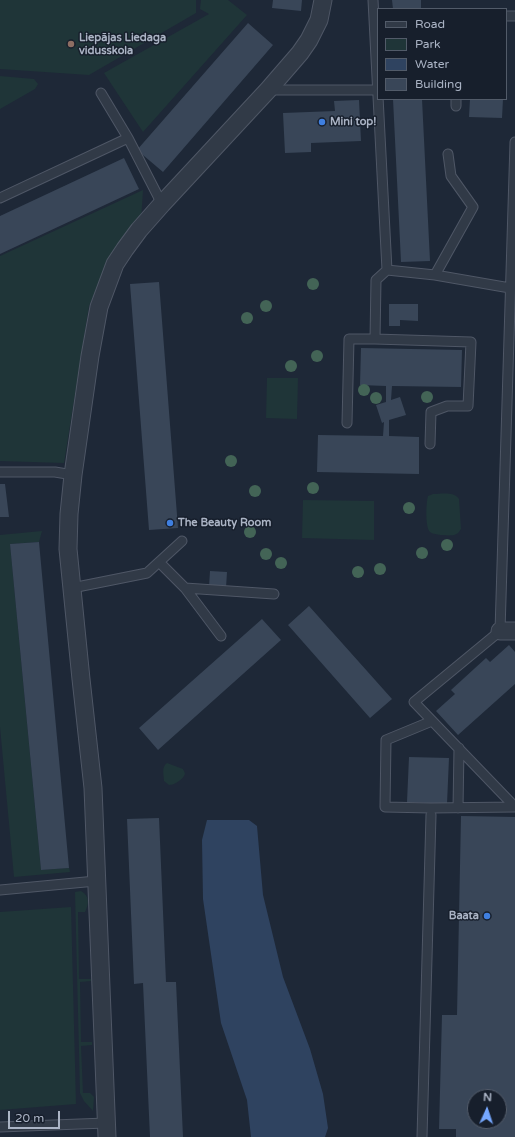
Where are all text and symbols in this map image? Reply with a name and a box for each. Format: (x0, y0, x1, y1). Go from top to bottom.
legend (377, 8, 507, 100)
text: Road (415, 17, 445, 31)
place label: Liepājas Liedaga vidusskola (79, 31, 166, 57)
text: Park (415, 37, 441, 51)
marker: Liepājas Liedaga vidusskola (66, 39, 76, 49)
text: Water (415, 57, 449, 71)
text: Building (415, 77, 462, 91)
place label: Mini top! (330, 115, 376, 129)
marker: Mini top! (317, 117, 327, 127)
place label: The Beauty Room (178, 516, 271, 530)
marker: The Beauty Room (165, 518, 175, 528)
place label: Baata (449, 909, 479, 923)
marker: Baata (482, 911, 492, 921)
north arrow (467, 1089, 507, 1129)
text: N (483, 1091, 492, 1104)
scale bar (10, 1103, 62, 1129)
text: 20 m (15, 1111, 44, 1125)

